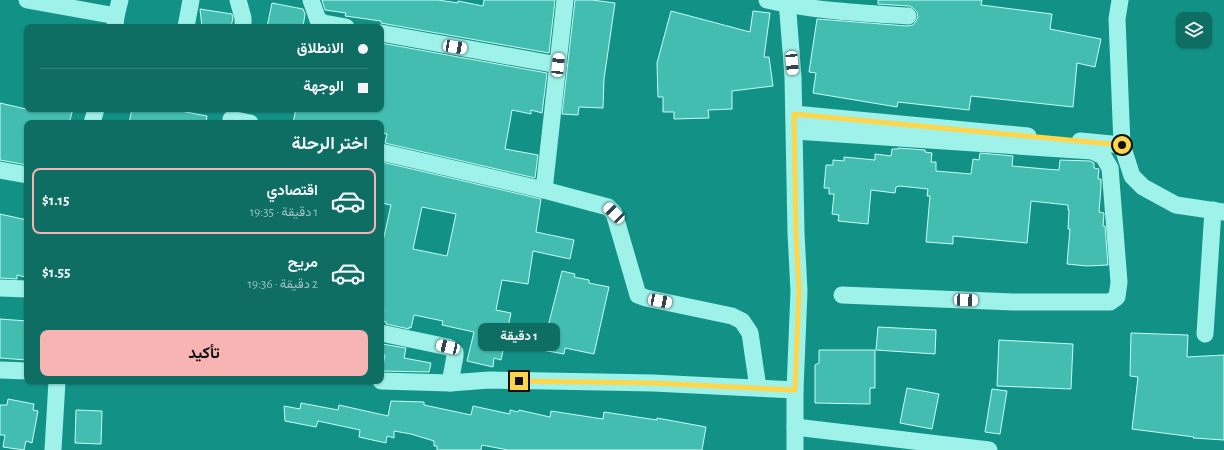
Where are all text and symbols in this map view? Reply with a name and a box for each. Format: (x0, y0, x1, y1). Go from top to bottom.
map controls (1176, 12, 1212, 48)
button: layers (1176, 12, 1212, 48)
car (442, 39, 468, 55)
text: الانطلاق (297, 41, 344, 56)
car (785, 51, 799, 75)
car (551, 52, 565, 78)
text: الوجهة (303, 79, 344, 94)
text: اختر الرحلة (291, 135, 368, 153)
route start (1113, 136, 1131, 154)
text: اقتصادي (266, 183, 318, 198)
icon: car (330, 183, 366, 219)
text: $1.15 (42, 193, 69, 208)
car (601, 200, 627, 226)
text: 1 دقيقة · 19:35 (250, 206, 318, 219)
text: مريح (288, 255, 318, 270)
icon: car (330, 255, 366, 291)
text: $1.55 (42, 265, 71, 280)
text: 2 دقيقة · 19:36 (248, 278, 318, 291)
car (647, 293, 673, 309)
car (954, 294, 978, 306)
callout: 1 دقيقة (478, 323, 560, 351)
button: تأكيد (40, 330, 368, 376)
text: 1 دقيقة (500, 330, 538, 343)
car (435, 338, 461, 356)
route end (510, 372, 528, 390)

